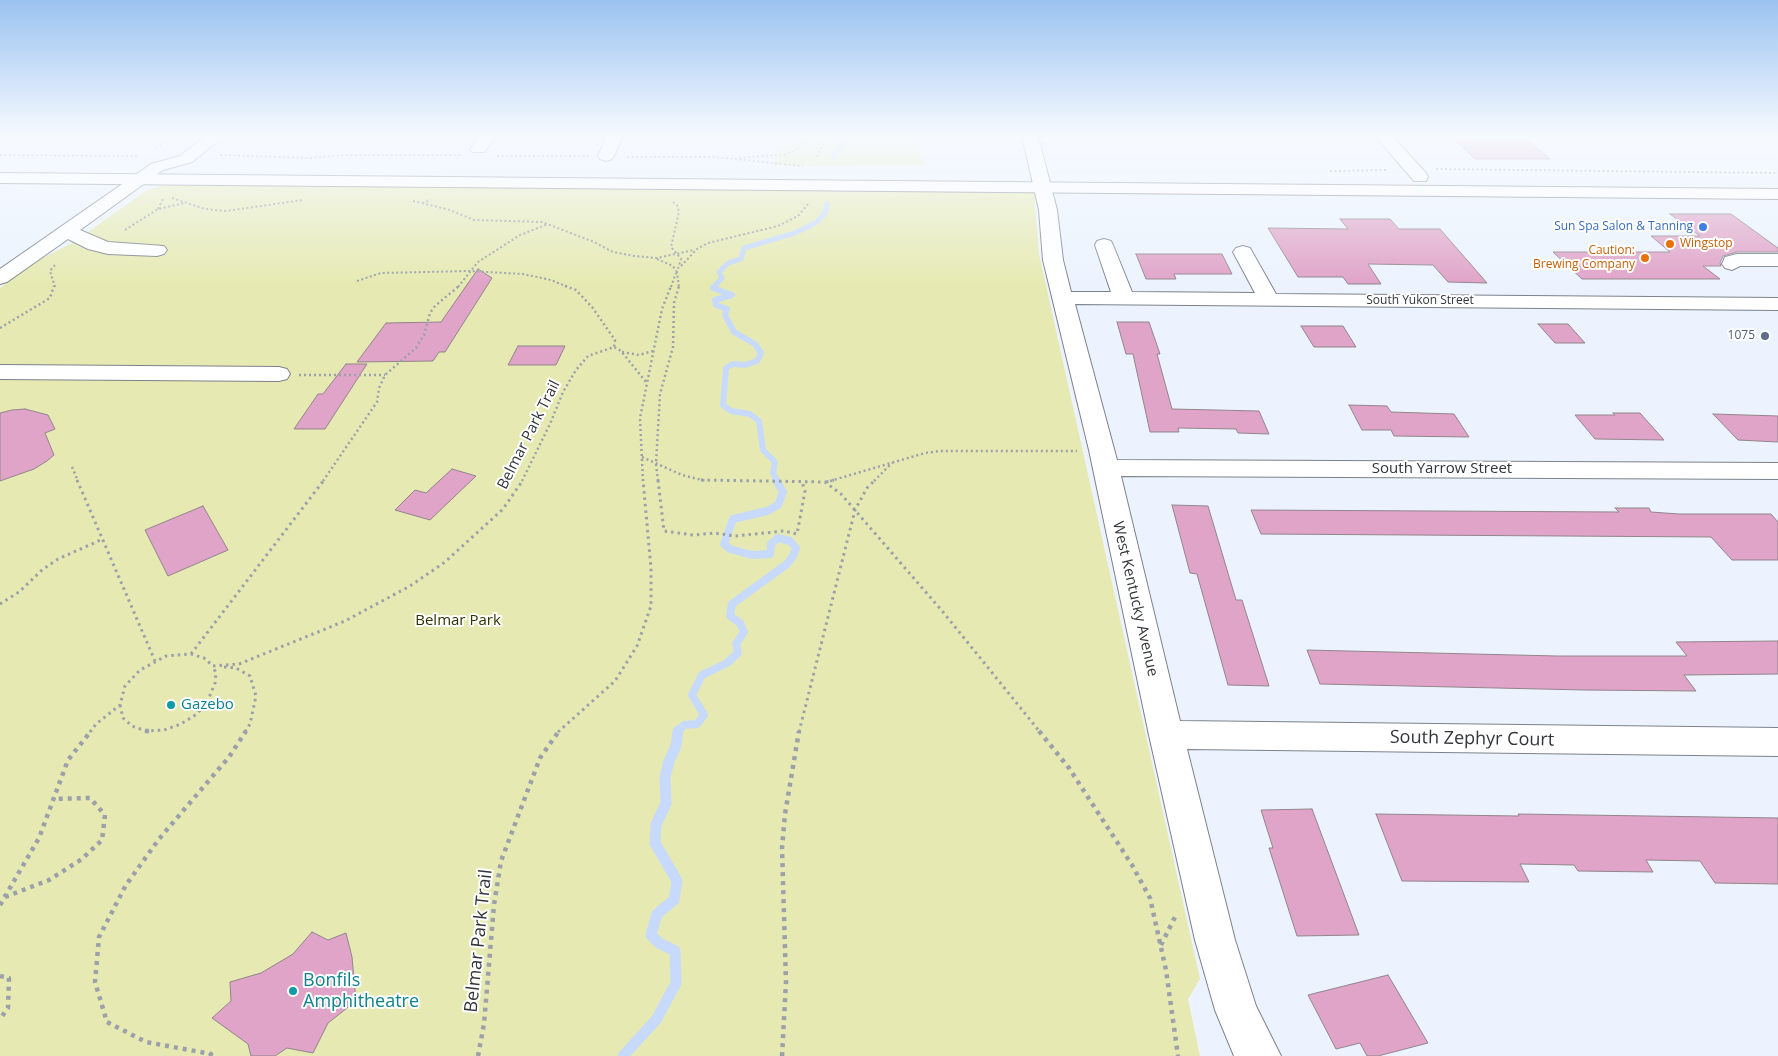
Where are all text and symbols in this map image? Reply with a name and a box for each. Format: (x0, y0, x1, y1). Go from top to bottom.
place label: Sun Spa Salon & Tanning (1554, 220, 1693, 234)
marker: Sun Spa Salon & Tanning (1697, 221, 1709, 233)
place label: Wingstop (1680, 237, 1733, 251)
marker: Wingstop (1664, 238, 1676, 250)
place label: Caution: Brewing Company (1533, 244, 1635, 272)
marker: Caution: Brewing Company (1639, 252, 1651, 264)
street label: South Yukon Street (1366, 294, 1474, 308)
place label: 1075 (1728, 329, 1755, 343)
marker: 1075 (1759, 330, 1771, 342)
street label: Belmar Park Trail (494, 378, 564, 492)
street label: South Yarrow Street (1372, 460, 1512, 478)
street label: West Kentucky Avenue (1108, 520, 1162, 678)
park label: Belmar Park (415, 612, 501, 630)
place label: Gazebo (181, 696, 234, 714)
marker: Gazebo (165, 699, 177, 711)
street label: South Zephyr Court (1390, 727, 1554, 751)
street label: Belmar Park Trail (461, 868, 497, 1014)
place label: Bonfils Amphitheatre (303, 970, 419, 1012)
marker: Bonfils Amphitheatre (287, 985, 299, 997)

